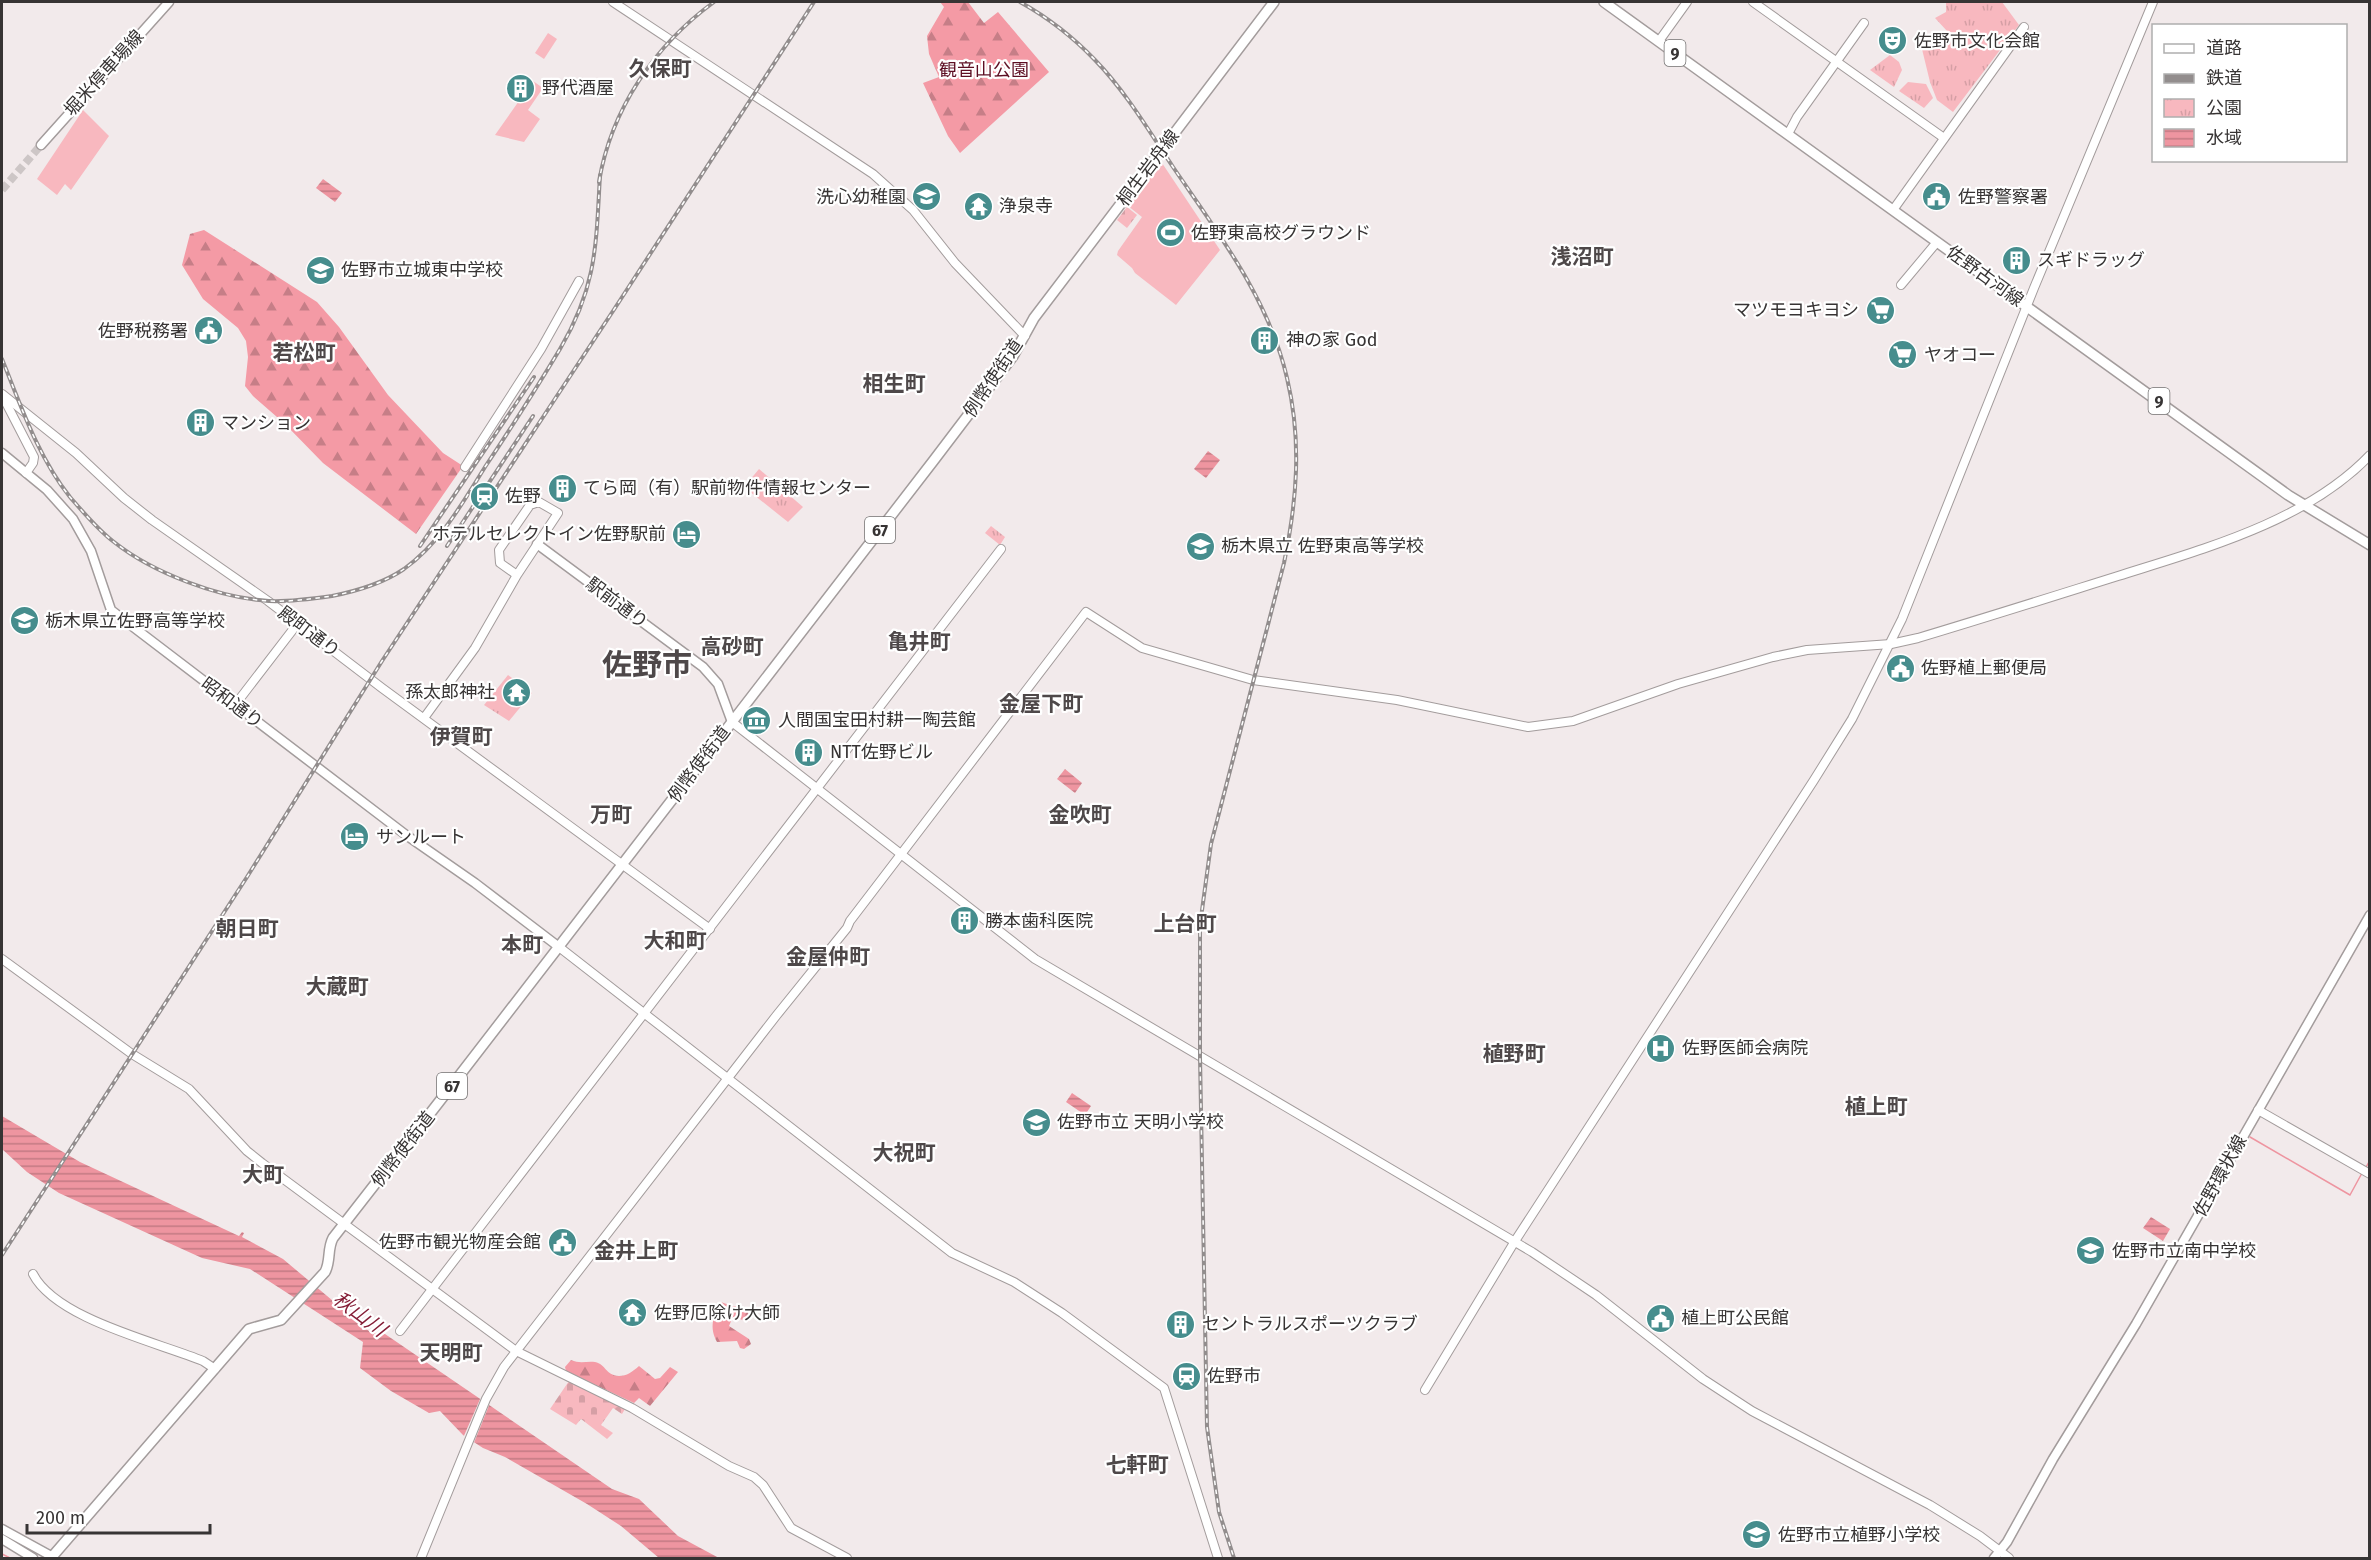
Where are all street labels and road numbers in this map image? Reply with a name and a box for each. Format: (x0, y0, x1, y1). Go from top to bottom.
street label: 堀米停車場線 (60, 26, 148, 120)
road number: 9 (1664, 40, 1686, 66)
street label: 桐生岩舟線 (1112, 125, 1184, 211)
street label: 佐野古河線 (1942, 241, 2028, 311)
street label: 例幣使街道 (959, 335, 1027, 421)
road number: 9 (2148, 388, 2170, 414)
road number: 67 (865, 517, 895, 543)
street label: 駅前通り (582, 573, 652, 633)
street label: 殿町通り (274, 602, 344, 662)
street label: 昭和通り (197, 673, 267, 733)
street label: 例幣使街道 (663, 721, 735, 807)
road number: 67 (437, 1073, 467, 1099)
street label: 例幣使街道 (367, 1107, 439, 1191)
street label: 佐野環状線 (2189, 1131, 2251, 1221)

